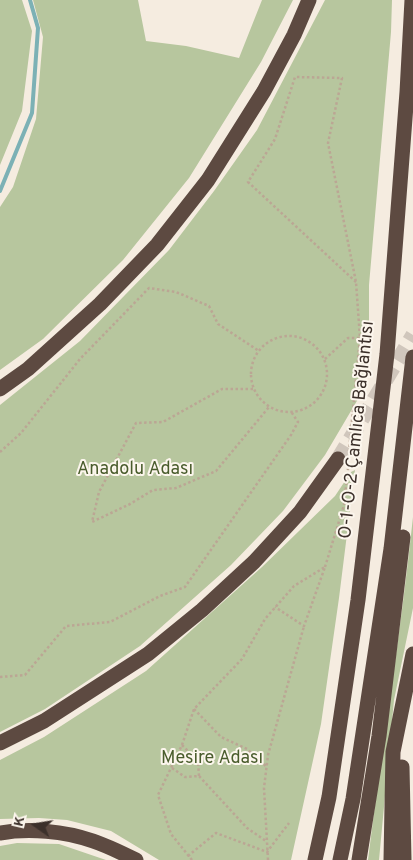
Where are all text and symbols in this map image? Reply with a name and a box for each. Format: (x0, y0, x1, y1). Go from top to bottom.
street label: O-1-O-2 Çamlıca Bağlantısı (336, 320, 380, 540)
park label: Anadolu Adası (77, 459, 193, 481)
park label: Mesire Adası (161, 748, 263, 770)
north arrow (10, 800, 60, 850)
text: K (10, 815, 29, 828)

